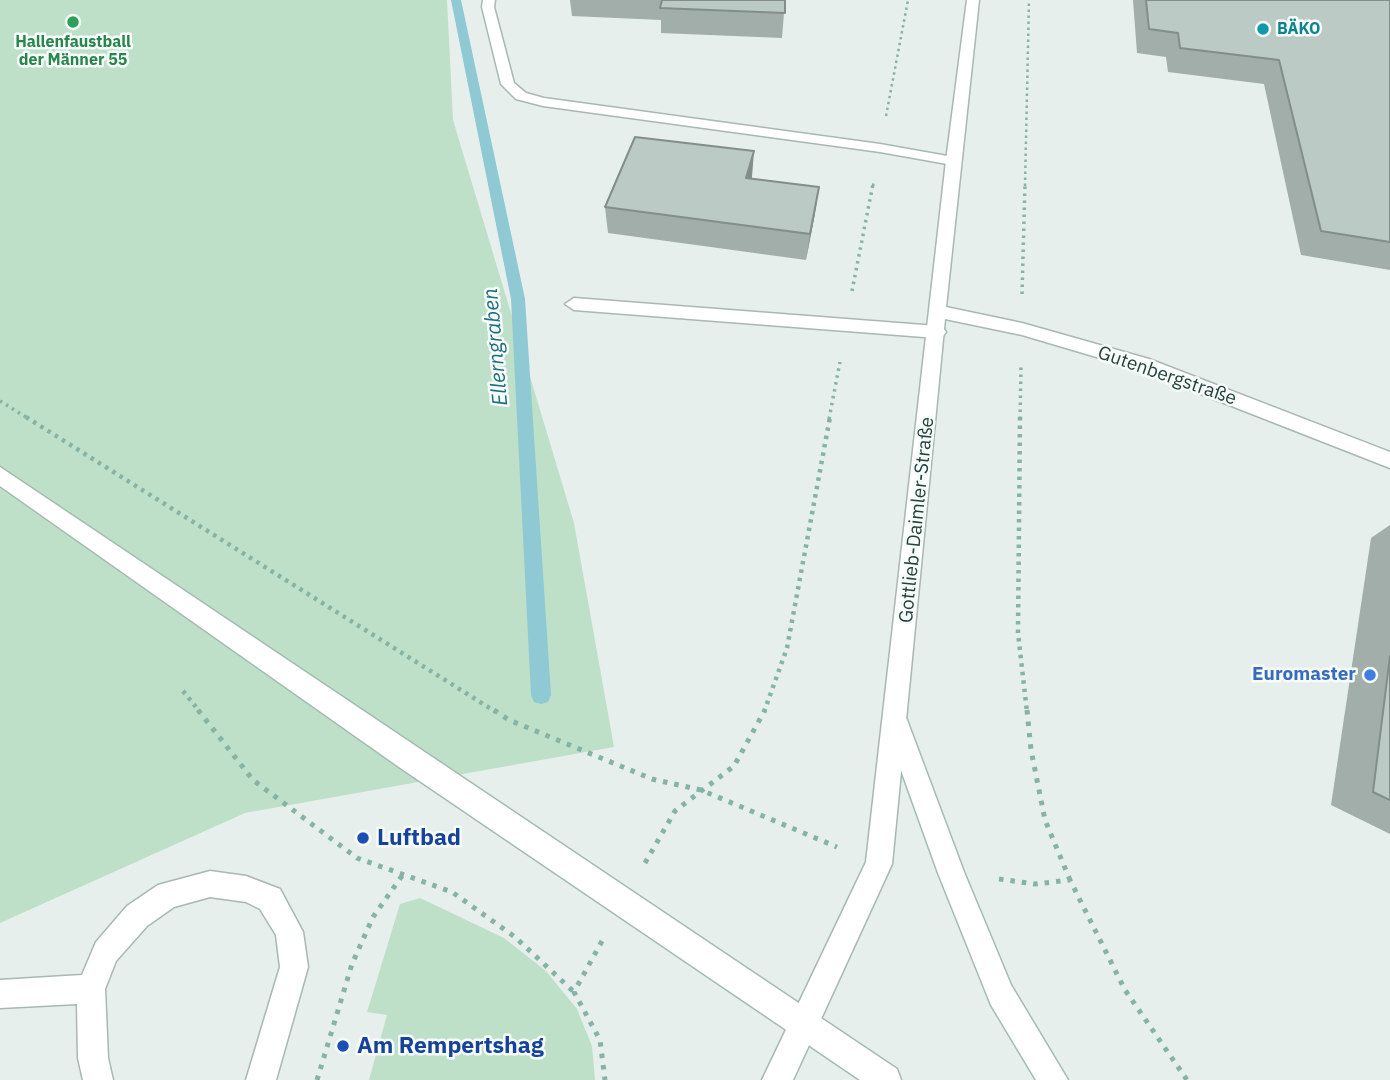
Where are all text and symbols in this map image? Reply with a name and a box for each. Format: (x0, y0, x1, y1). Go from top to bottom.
marker: Hallenfaustball der Männer 55 (65, 14, 81, 30)
place label: BÄKO (1277, 19, 1320, 39)
marker: BÄKO (1255, 21, 1271, 37)
place label: Hallenfaustball der Männer 55 (15, 32, 131, 70)
water label: Ellerngraben (478, 287, 514, 407)
street label: Gutenbergstraße (1095, 342, 1239, 410)
street label: Gottlieb-Daimler-Straße (895, 416, 939, 624)
place label: Euromaster (1252, 664, 1356, 686)
marker: Euromaster (1362, 667, 1378, 683)
place label: Luftbad (377, 824, 461, 852)
marker: Luftbad (355, 830, 371, 846)
place label: Am Rempertshag (357, 1032, 544, 1060)
marker: Am Rempertshag (335, 1038, 351, 1054)

